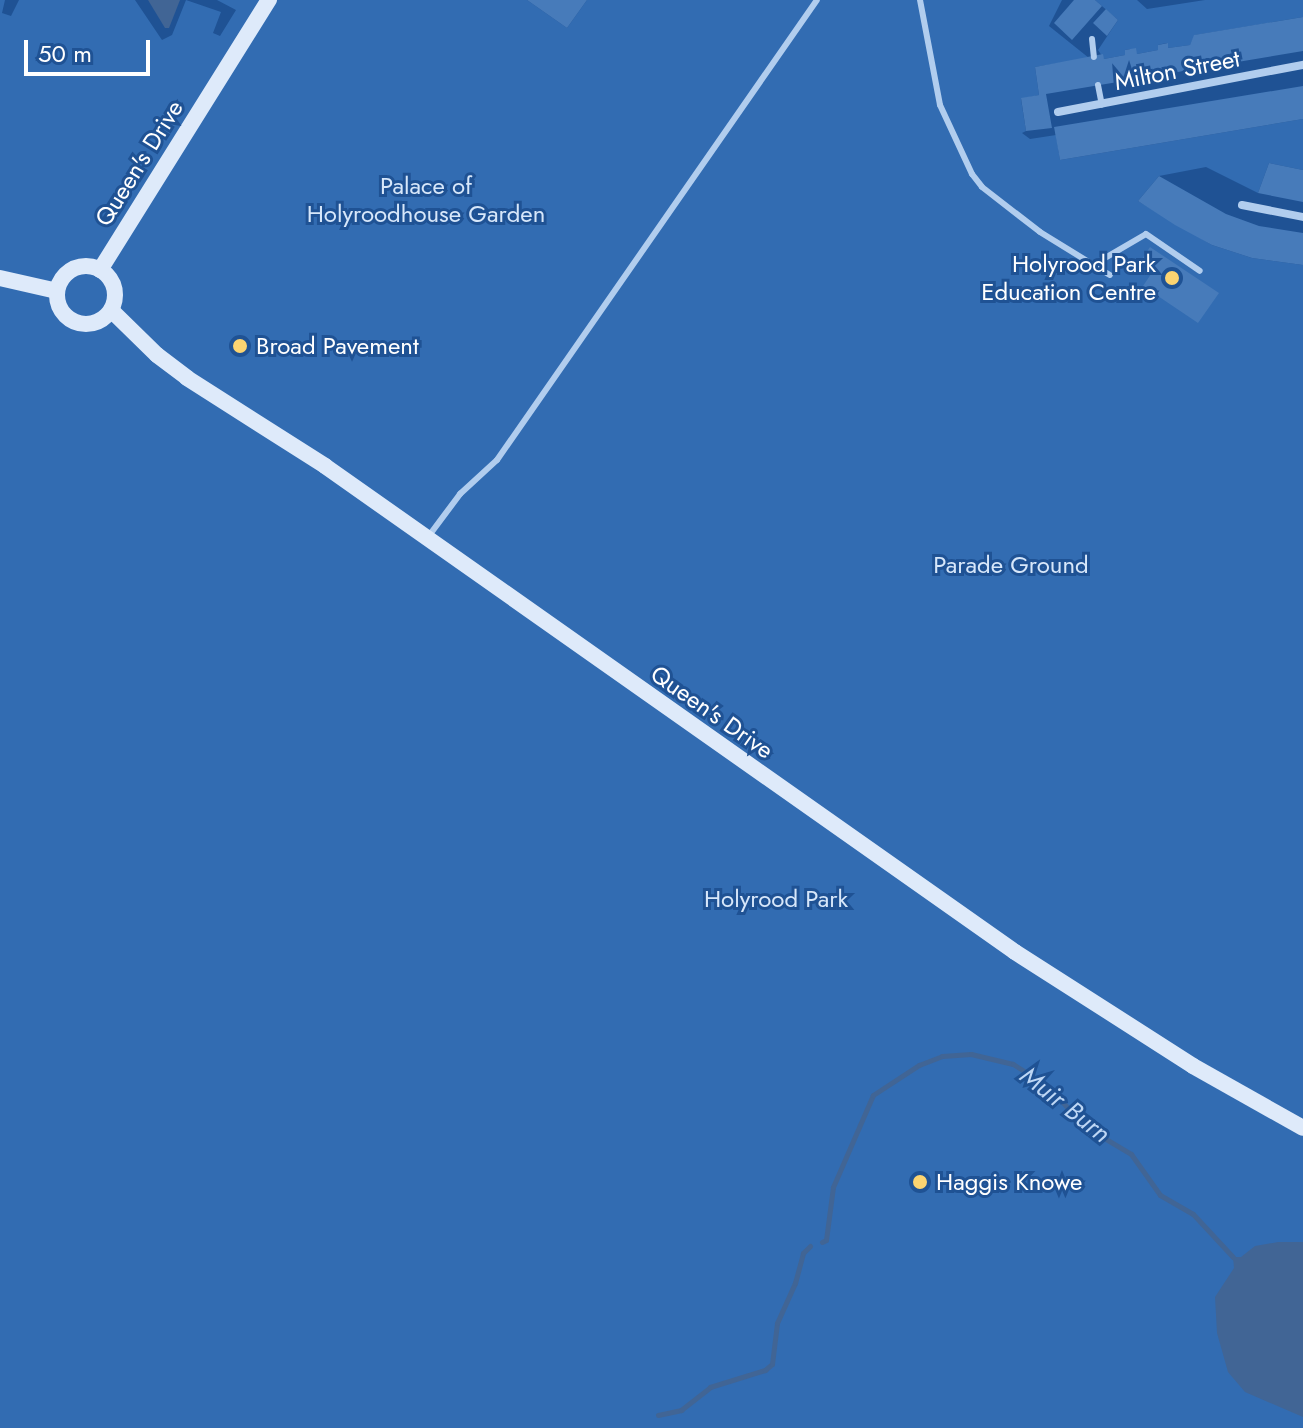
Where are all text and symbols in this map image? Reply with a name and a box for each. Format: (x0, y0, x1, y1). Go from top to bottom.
scale bar (28, 24, 154, 74)
text: 50 m (38, 36, 92, 71)
street label: Milton Street (1112, 44, 1242, 96)
street label: Queen's Drive (89, 95, 189, 231)
park label: Palace of Holyroodhouse Garden (307, 172, 545, 228)
place label: Holyrood Park Education Centre (981, 250, 1156, 306)
marker: Holyrood Park Education Centre (1163, 269, 1181, 287)
place label: Broad Pavement (256, 332, 419, 360)
marker: Broad Pavement (231, 337, 249, 355)
park label: Parade Ground (933, 551, 1089, 579)
street label: Queen's Drive (645, 659, 779, 765)
park label: Holyrood Park (704, 885, 848, 913)
water label: Muir Burn (1014, 1060, 1116, 1150)
place label: Haggis Knowe (936, 1168, 1082, 1196)
marker: Haggis Knowe (911, 1173, 929, 1191)

